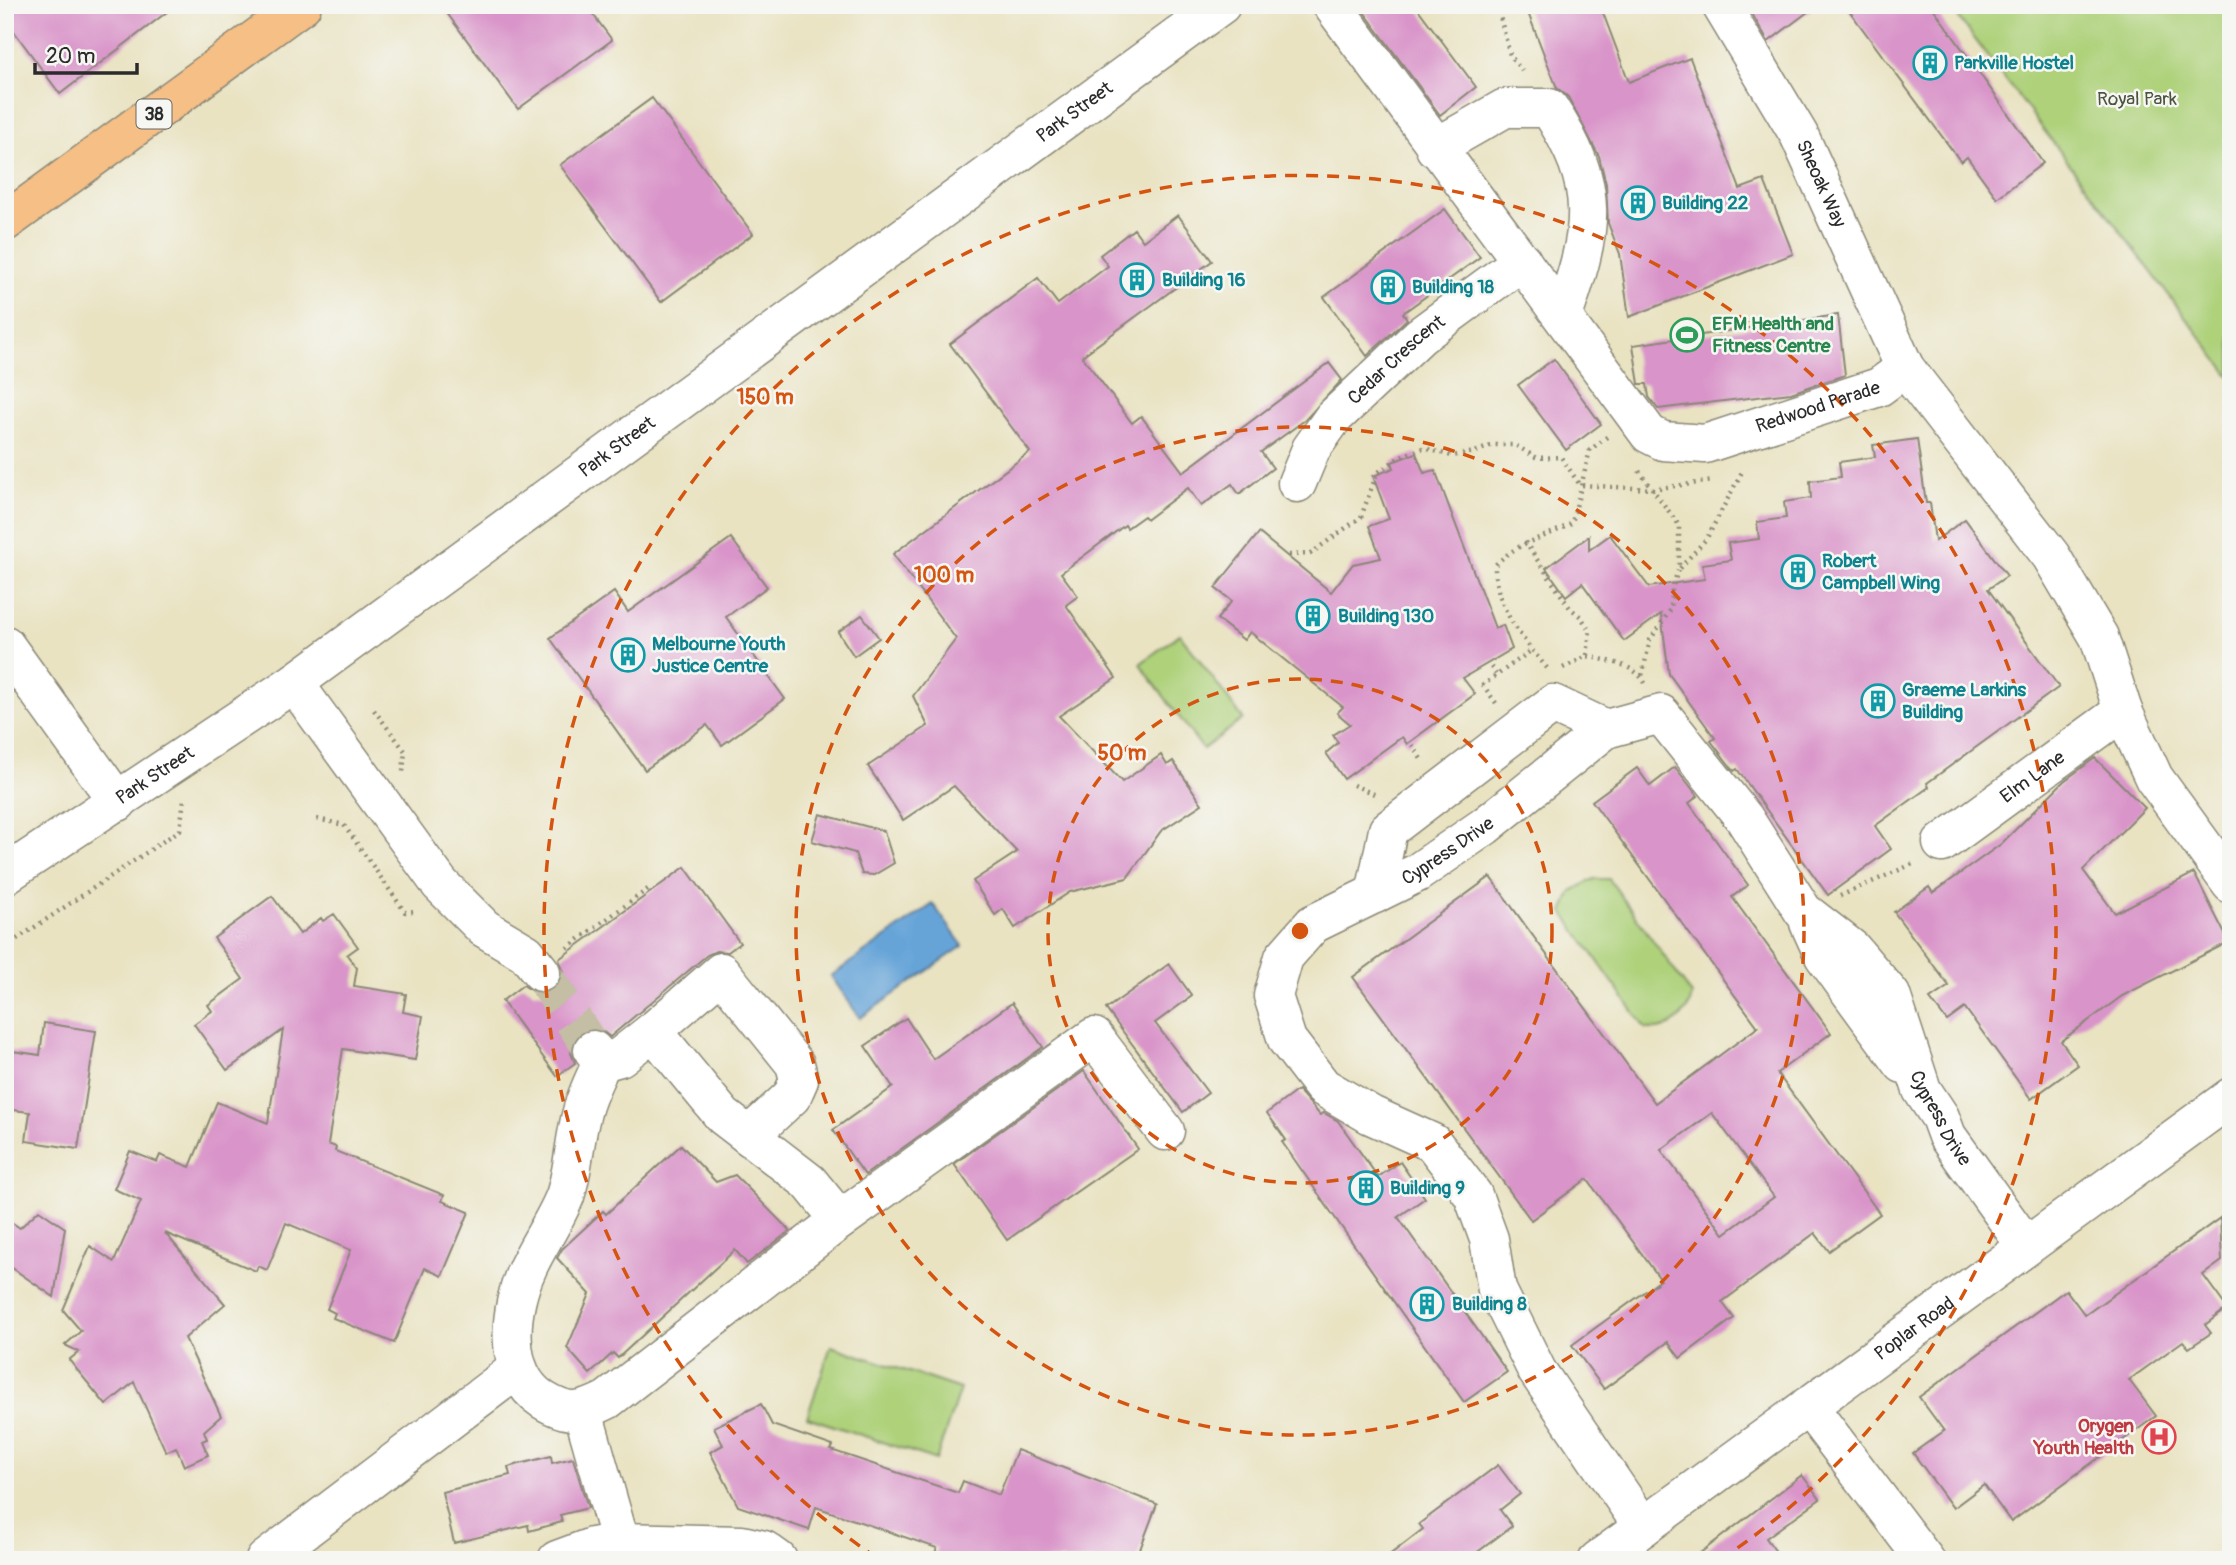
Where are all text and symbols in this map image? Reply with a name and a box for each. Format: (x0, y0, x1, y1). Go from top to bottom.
scale bar (35, 32, 136, 76)
text: 20 m (46, 43, 95, 70)
building icon: Parkville Hostel (1911, 44, 1949, 82)
place label: Parkville Hostel (1954, 51, 2074, 75)
street label: Park Street (1032, 76, 1118, 148)
park label: Royal Park (2097, 87, 2177, 111)
road number: 38 (136, 100, 172, 128)
street label: Sheoak Way (1791, 136, 1851, 231)
building icon: Building 22 (1619, 184, 1657, 222)
place label: Building 22 (1662, 191, 1749, 215)
building icon: Building 16 (1118, 261, 1156, 299)
place label: Building 16 (1162, 268, 1246, 292)
building icon: Building 18 (1369, 268, 1407, 306)
place label: Building 18 (1412, 275, 1495, 299)
street label: Cedar Crescent (1343, 309, 1450, 410)
place label: EFM Health and Fitness Centre (1712, 312, 1834, 358)
sports icon: EFM Health and Fitness Centre (1668, 316, 1706, 354)
street label: Redwood Parade (1753, 375, 1884, 439)
text: 150 m (736, 384, 794, 411)
street label: Park Street (574, 411, 660, 483)
place label: Robert Campbell Wing (1822, 549, 1940, 595)
building icon: Robert Campbell Wing (1779, 553, 1817, 591)
text: 100 m (914, 562, 974, 589)
building icon: Building 130 (1294, 597, 1332, 635)
place label: Building 130 (1338, 604, 1434, 628)
place label: Melbourne Youth Justice Centre (652, 632, 785, 678)
building icon: Melbourne Youth Justice Centre (609, 636, 647, 674)
place label: Graeme Larkins Building (1902, 678, 2027, 724)
building icon: Graeme Larkins Building (1859, 682, 1897, 720)
text: 50 m (1098, 740, 1147, 767)
street label: Park Street (111, 741, 199, 810)
street label: Elm Lane (1995, 745, 2070, 809)
street label: Cypress Drive (1398, 811, 1499, 891)
centre of rings (1288, 919, 1312, 943)
street label: Cypress Drive (1905, 1068, 1977, 1171)
building icon: Building 9 (1347, 1169, 1385, 1207)
place label: Building 9 (1390, 1176, 1465, 1200)
building icon: Building 8 (1408, 1285, 1446, 1323)
street label: Poplar Road (1870, 1291, 1959, 1366)
place label: Building 8 (1452, 1292, 1527, 1316)
place label: Orygen Youth Health (2033, 1414, 2134, 1460)
hospital icon: Orygen Youth Health (2140, 1418, 2178, 1456)

